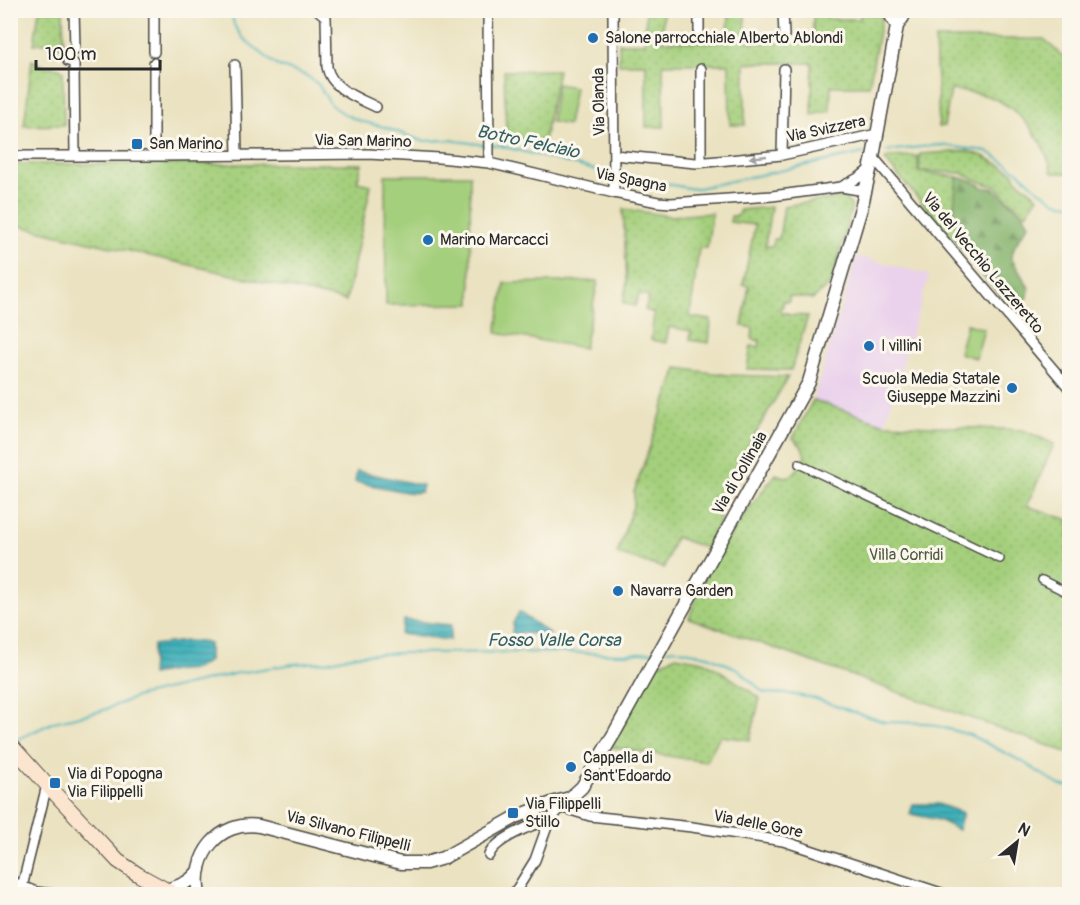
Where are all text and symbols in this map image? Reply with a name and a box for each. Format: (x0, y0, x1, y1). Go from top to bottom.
place label: Salone parrocchiale Alberto Ablondi (605, 28, 843, 48)
marker: Salone parrocchiale Alberto Ablondi (586, 31, 600, 45)
scale bar (36, 33, 160, 71)
text: 100 m (45, 43, 97, 66)
street label: Via Olanda (588, 68, 610, 136)
street label: Via Svizzera (785, 111, 867, 147)
water label: Botro Felciaio (475, 120, 582, 164)
street label: Via San Marino (314, 130, 412, 152)
place label: San Marino (149, 134, 224, 154)
marker: San Marino (130, 137, 144, 151)
one-way arrow (748, 152, 767, 162)
street label: Via Spagna (594, 163, 668, 197)
street label: Via del Vecchio Lazzeretto (918, 188, 1048, 338)
place label: Marino Marcacci (440, 230, 548, 250)
marker: Marino Marcacci (421, 233, 435, 247)
place label: I villini (881, 336, 921, 356)
marker: I villini (862, 339, 876, 353)
place label: Scuola Media Statale Giuseppe Mazzini (862, 369, 1000, 407)
marker: Scuola Media Statale Giuseppe Mazzini (1005, 381, 1019, 395)
street label: Via di Collinaia (708, 428, 772, 518)
park label: Villa Corridi (869, 545, 943, 565)
place label: Navarra Garden (630, 581, 733, 601)
marker: Navarra Garden (611, 584, 625, 598)
water label: Fosso Valle Corsa (487, 629, 622, 652)
place label: Cappella di Sant'Edoardo (583, 748, 672, 786)
marker: Cappella di Sant'Edoardo (564, 760, 578, 774)
place label: Via di Popogna Via Filippelli (67, 764, 163, 802)
marker: Via di Popogna Via Filippelli (48, 776, 62, 790)
place label: Via Filippelli Stillo (525, 794, 601, 832)
street label: Via Silvano Filippelli (284, 806, 412, 856)
marker: Via Filippelli Stillo (506, 806, 520, 820)
street label: Via delle Gore (712, 806, 805, 842)
north arrow (987, 812, 1047, 872)
text: N (1014, 819, 1034, 841)

